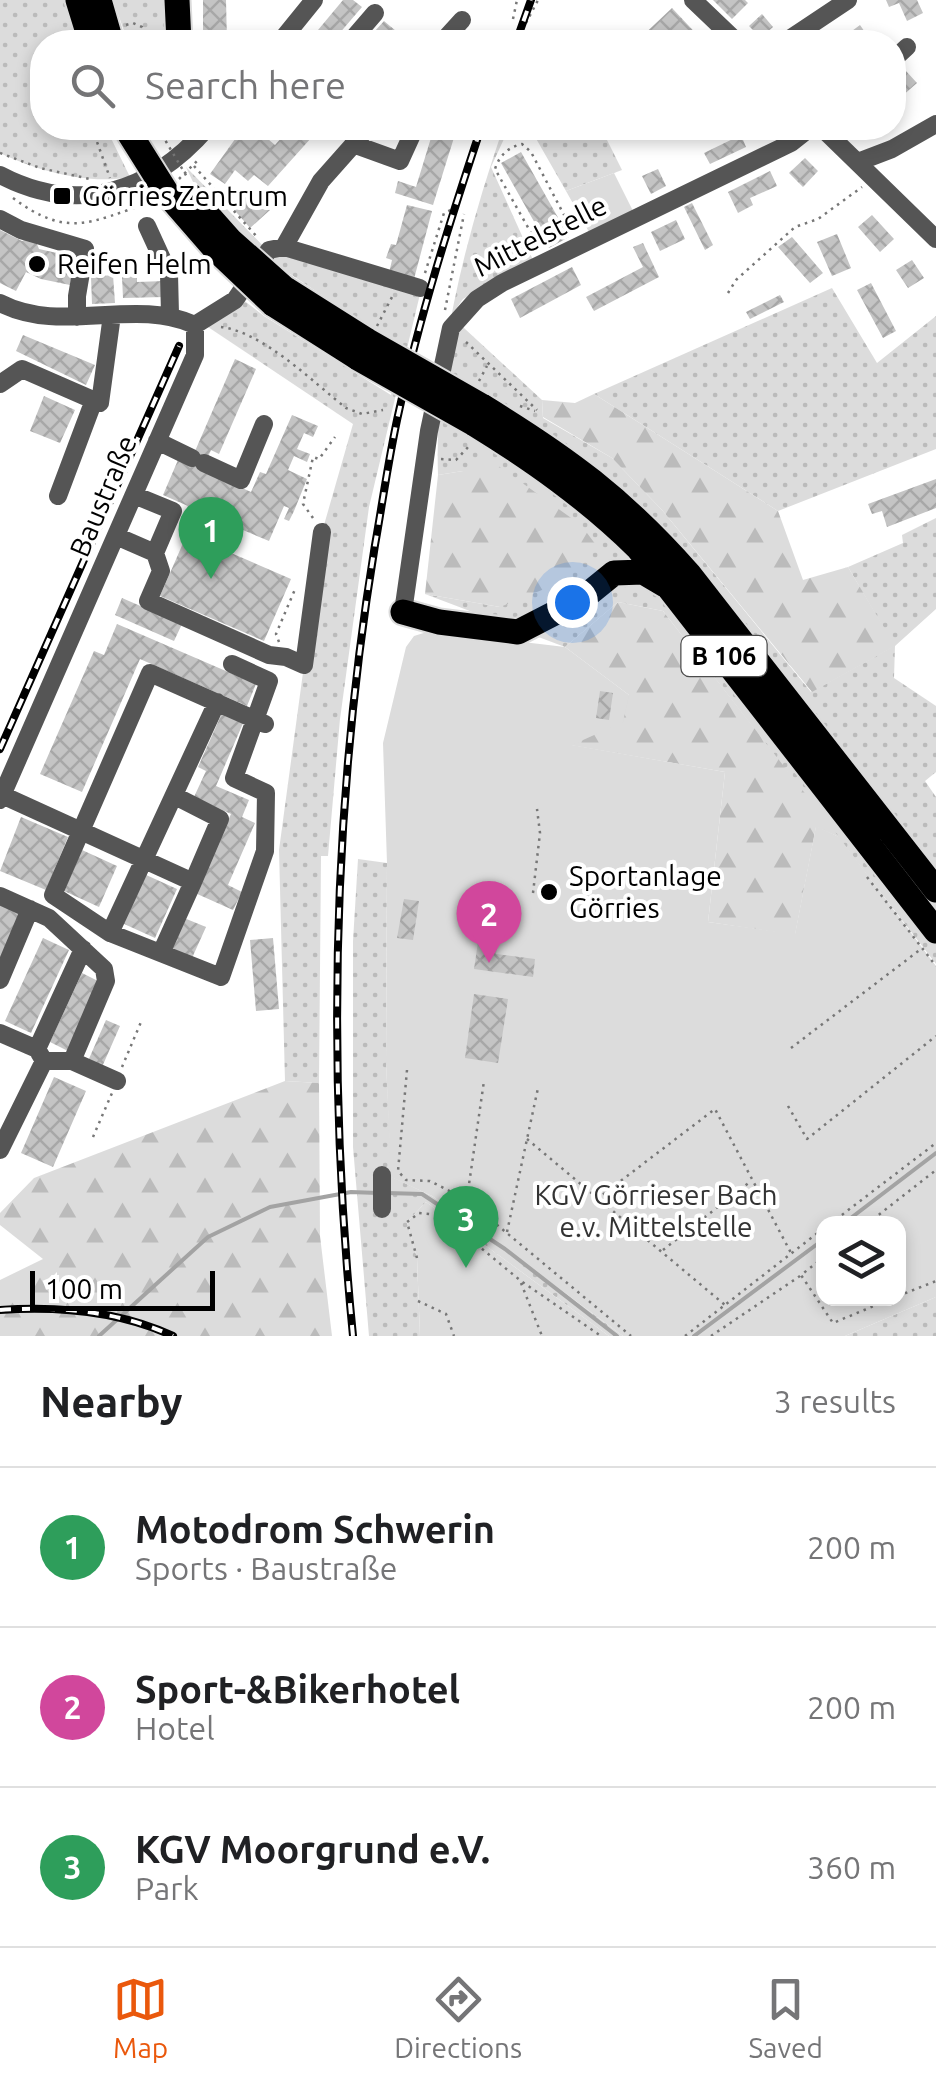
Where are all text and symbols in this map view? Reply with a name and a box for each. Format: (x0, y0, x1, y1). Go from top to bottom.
search box (30, 30, 906, 140)
icon: search (65, 58, 120, 113)
text: Search here (145, 64, 346, 106)
place label: Görries Zentrum (82, 180, 288, 211)
marker: Görries Zentrum (51, 185, 73, 207)
street label: Mittelstelle (468, 189, 611, 282)
place label: Reifen Helm (57, 248, 212, 279)
marker: Reifen Helm (26, 253, 48, 275)
street label: Baustraße (63, 431, 142, 561)
pin: 1 (178, 496, 244, 579)
your location (547, 577, 598, 628)
road number: B 106 (682, 636, 766, 676)
place label: Sportanlage Görries (569, 860, 722, 923)
pin: 2 (456, 880, 522, 963)
marker: Sportanlage Görries (538, 881, 560, 903)
park label: KGV Görrieser Bach e.v. Mittelstelle (534, 1179, 778, 1242)
pin: 3 (434, 1186, 498, 1268)
map controls (816, 1216, 906, 1306)
button: layers (816, 1216, 906, 1306)
scale bar (30, 1266, 215, 1310)
text: 100 m (45, 1273, 123, 1304)
text: Nearby (40, 1378, 183, 1425)
text: 3 results (774, 1383, 896, 1419)
text: Motodrom Schwerin (135, 1508, 495, 1550)
text: 1 (63, 1529, 82, 1565)
text: 200 m (807, 1529, 896, 1565)
text: Sports · Baustraße (135, 1550, 397, 1586)
text: Sport-&Bikerhotel (135, 1668, 460, 1710)
text: 2 (63, 1689, 82, 1725)
text: 200 m (807, 1689, 896, 1725)
text: Hotel (135, 1710, 215, 1746)
text: KGV Moorgrund e.V. (135, 1828, 490, 1870)
text: 3 (63, 1849, 82, 1885)
text: 360 m (807, 1849, 896, 1885)
text: Park (135, 1870, 199, 1906)
tab: Map (113, 1972, 168, 2063)
tab: Directions (394, 1972, 522, 2063)
tab: Saved (748, 1972, 823, 2063)

